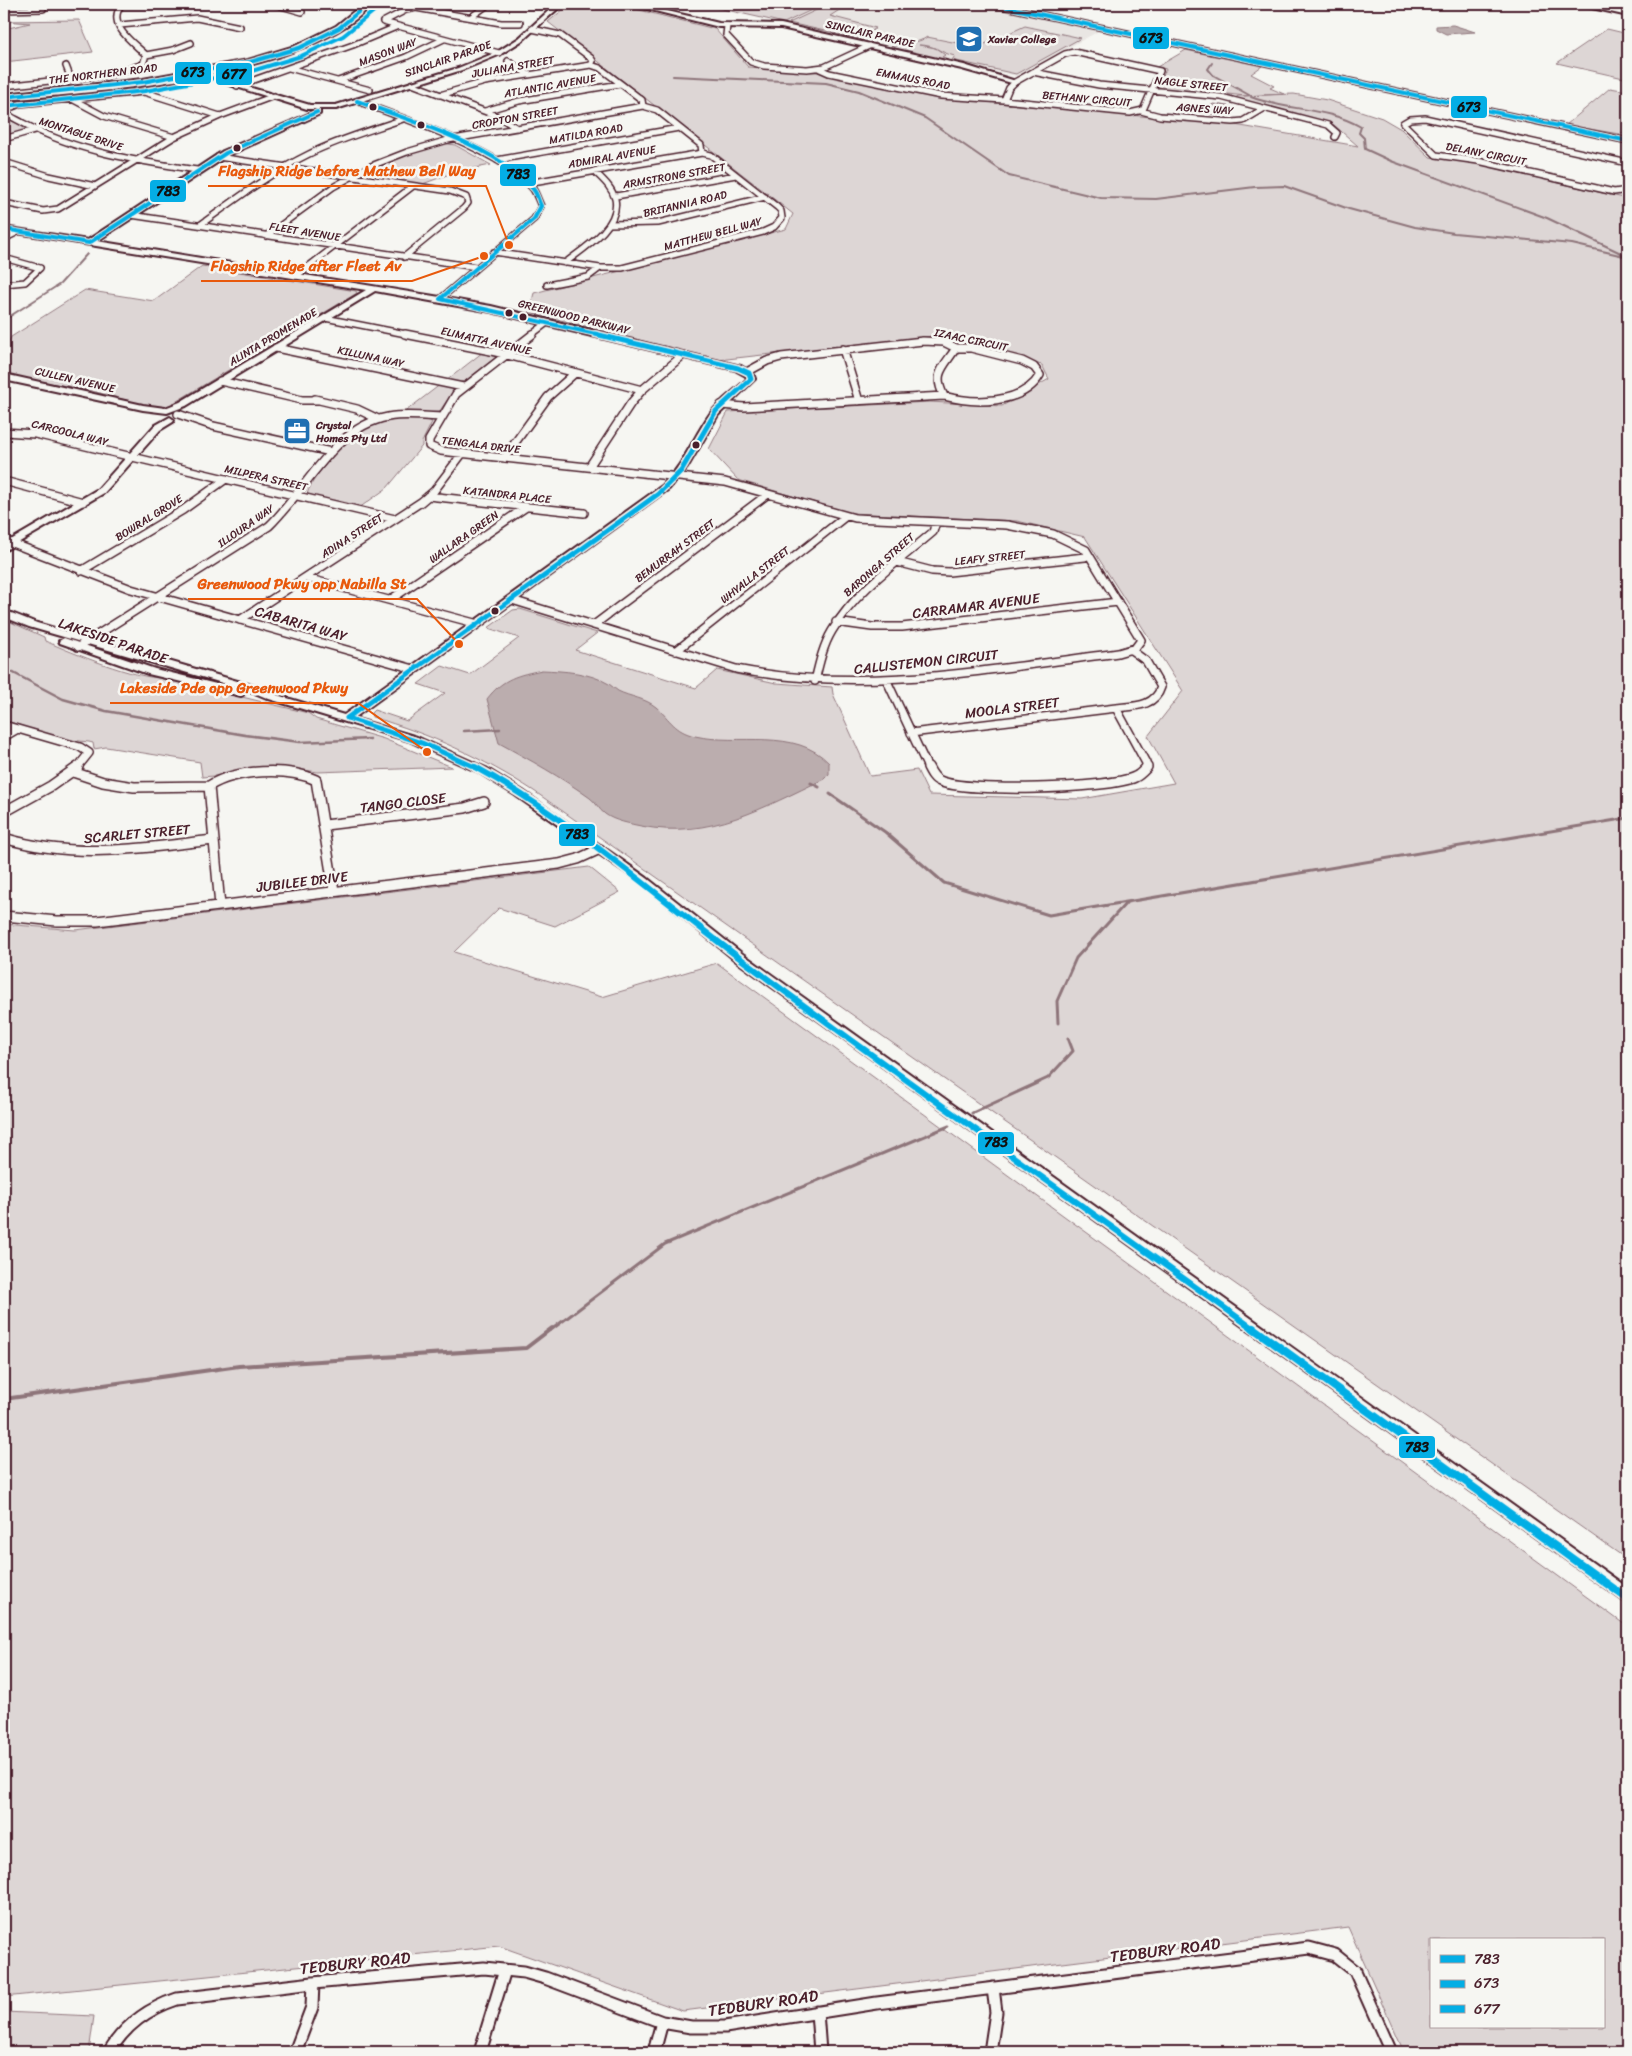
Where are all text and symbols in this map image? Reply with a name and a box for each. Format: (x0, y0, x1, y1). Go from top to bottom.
street label: SINCLAIR PARADE (824, 15, 917, 54)
school or university icon: Xavier College (954, 24, 984, 54)
line badge: 673 (1132, 26, 1170, 50)
text: 673 (1138, 26, 1163, 51)
place label: Xavier College (987, 30, 1057, 49)
street label: MASON WAY (356, 32, 421, 72)
street label: SINCLAIR PARADE (402, 35, 495, 83)
street label: JULIANA STREET (469, 50, 557, 84)
street label: THE NORTHERN ROAD (48, 58, 159, 90)
text: 673 (180, 60, 205, 85)
line badge: 673 (174, 61, 212, 85)
line badge: 677 (215, 62, 253, 86)
text: 677 (221, 62, 247, 87)
street label: EMMAUS ROAD (874, 63, 952, 96)
street label: ATLANTIC AVENUE (502, 68, 598, 104)
street label: NAGLE STREET (1154, 71, 1229, 97)
street label: BETHANY CIRCUIT (1042, 86, 1133, 112)
line badge: 673 (1450, 95, 1488, 119)
text: 673 (1456, 95, 1481, 120)
street label: AGNES WAY (1175, 97, 1235, 121)
street label: CROPTON STREET (470, 101, 560, 135)
unlabelled marker (368, 102, 378, 112)
street label: MONTAGUE DRIVE (37, 112, 126, 157)
street label: MATILDA ROAD (548, 118, 625, 150)
unlabelled marker (416, 120, 426, 130)
street label: DELANY CIRCUIT (1444, 137, 1529, 171)
street label: ADMIRAL AVENUE (566, 140, 658, 174)
unlabelled marker (232, 143, 242, 153)
callout: Flagship Ridge before Mathew Bell Way (208, 156, 486, 186)
street label: ARMSTRONG STREET (620, 157, 728, 195)
text: Flagship Ridge before Mathew Bell Way (217, 158, 477, 184)
text: 783 (506, 162, 530, 187)
line badge: 783 (499, 163, 537, 187)
line badge: 783 (149, 179, 187, 203)
text: 783 (156, 179, 180, 204)
street label: BRITANNIA ROAD (641, 185, 729, 223)
street label: MATTHEW BELL WAY (662, 212, 765, 256)
street label: FLEET AVENUE (268, 217, 343, 247)
callout: Flagship Ridge after Fleet Av (201, 251, 412, 281)
text: Flagship Ridge after Fleet Av (210, 253, 402, 279)
street label: GREENWOOD PARKWAY (516, 294, 633, 340)
street label: ALINTA PROMENADE (224, 303, 322, 372)
unlabelled marker (504, 308, 514, 318)
unlabelled marker (518, 312, 528, 322)
street label: ELIMATTA AVENUE (439, 321, 534, 361)
street label: IZAAC CIRCUIT (931, 323, 1010, 357)
street label: KILLUNA WAY (336, 341, 407, 374)
street label: CULLEN AVENUE (33, 362, 118, 399)
street label: CARCOOLA WAY (30, 414, 111, 452)
office icon: Crystal Homes Pty Ltd (282, 416, 312, 446)
place label: Crystal Homes Pty Ltd (315, 416, 388, 448)
street label: TENGALA DRIVE (441, 431, 522, 459)
unlabelled marker (691, 440, 701, 450)
street label: MILPERA STREET (223, 459, 310, 497)
street label: KATANDRA PLACE (462, 481, 553, 509)
street label: BOWRAL GROVE (111, 489, 187, 546)
street label: ILLOURA WAY (213, 499, 279, 553)
street label: WALLARA GREEN (425, 505, 503, 568)
street label: ADINA STREET (316, 508, 388, 564)
street label: BEMURRAH STREET (631, 514, 720, 588)
street label: BARONGA STREET (839, 528, 920, 602)
street label: WHYALLA STREET (716, 541, 794, 608)
street label: LEAFY STREET (954, 545, 1027, 571)
callout: Greenwood Pkwy opp Nabilla St (188, 569, 417, 599)
text: Greenwood Pkwy opp Nabilla St (197, 571, 407, 597)
street label: CARRAMAR AVENUE (911, 586, 1042, 626)
street label: CABARITA WAY (252, 599, 351, 649)
unlabelled marker (490, 606, 500, 616)
street label: LAKESIDE PARADE (55, 611, 172, 672)
street label: CALLISTEMON CIRCUIT (853, 642, 1001, 682)
callout: Lakeside Pde opp Greenwood Pkwy (110, 673, 358, 703)
text: Lakeside Pde opp Greenwood Pkwy (120, 675, 349, 701)
street label: MOOLA STREET (963, 690, 1062, 726)
street label: TANGO CLOSE (359, 785, 448, 821)
street label: SCARLET STREET (83, 817, 192, 851)
text: 783 (565, 822, 589, 847)
line badge: 783 (558, 823, 596, 847)
street label: JUBILEE DRIVE (254, 864, 350, 900)
text: 783 (984, 1130, 1008, 1155)
line badge: 783 (977, 1131, 1015, 1155)
line badge: 783 (1398, 1435, 1436, 1459)
text: 783 (1405, 1435, 1429, 1460)
street label: TEDBURY ROAD (1108, 1929, 1222, 1971)
legend (1430, 1938, 1604, 2028)
street label: TEDBURY ROAD (298, 1943, 412, 1983)
text: 783 (1474, 1946, 1500, 1972)
text: 673 (1474, 1970, 1499, 1996)
street label: TEDBURY ROAD (706, 1981, 820, 2025)
text: 677 (1474, 1996, 1501, 2022)

